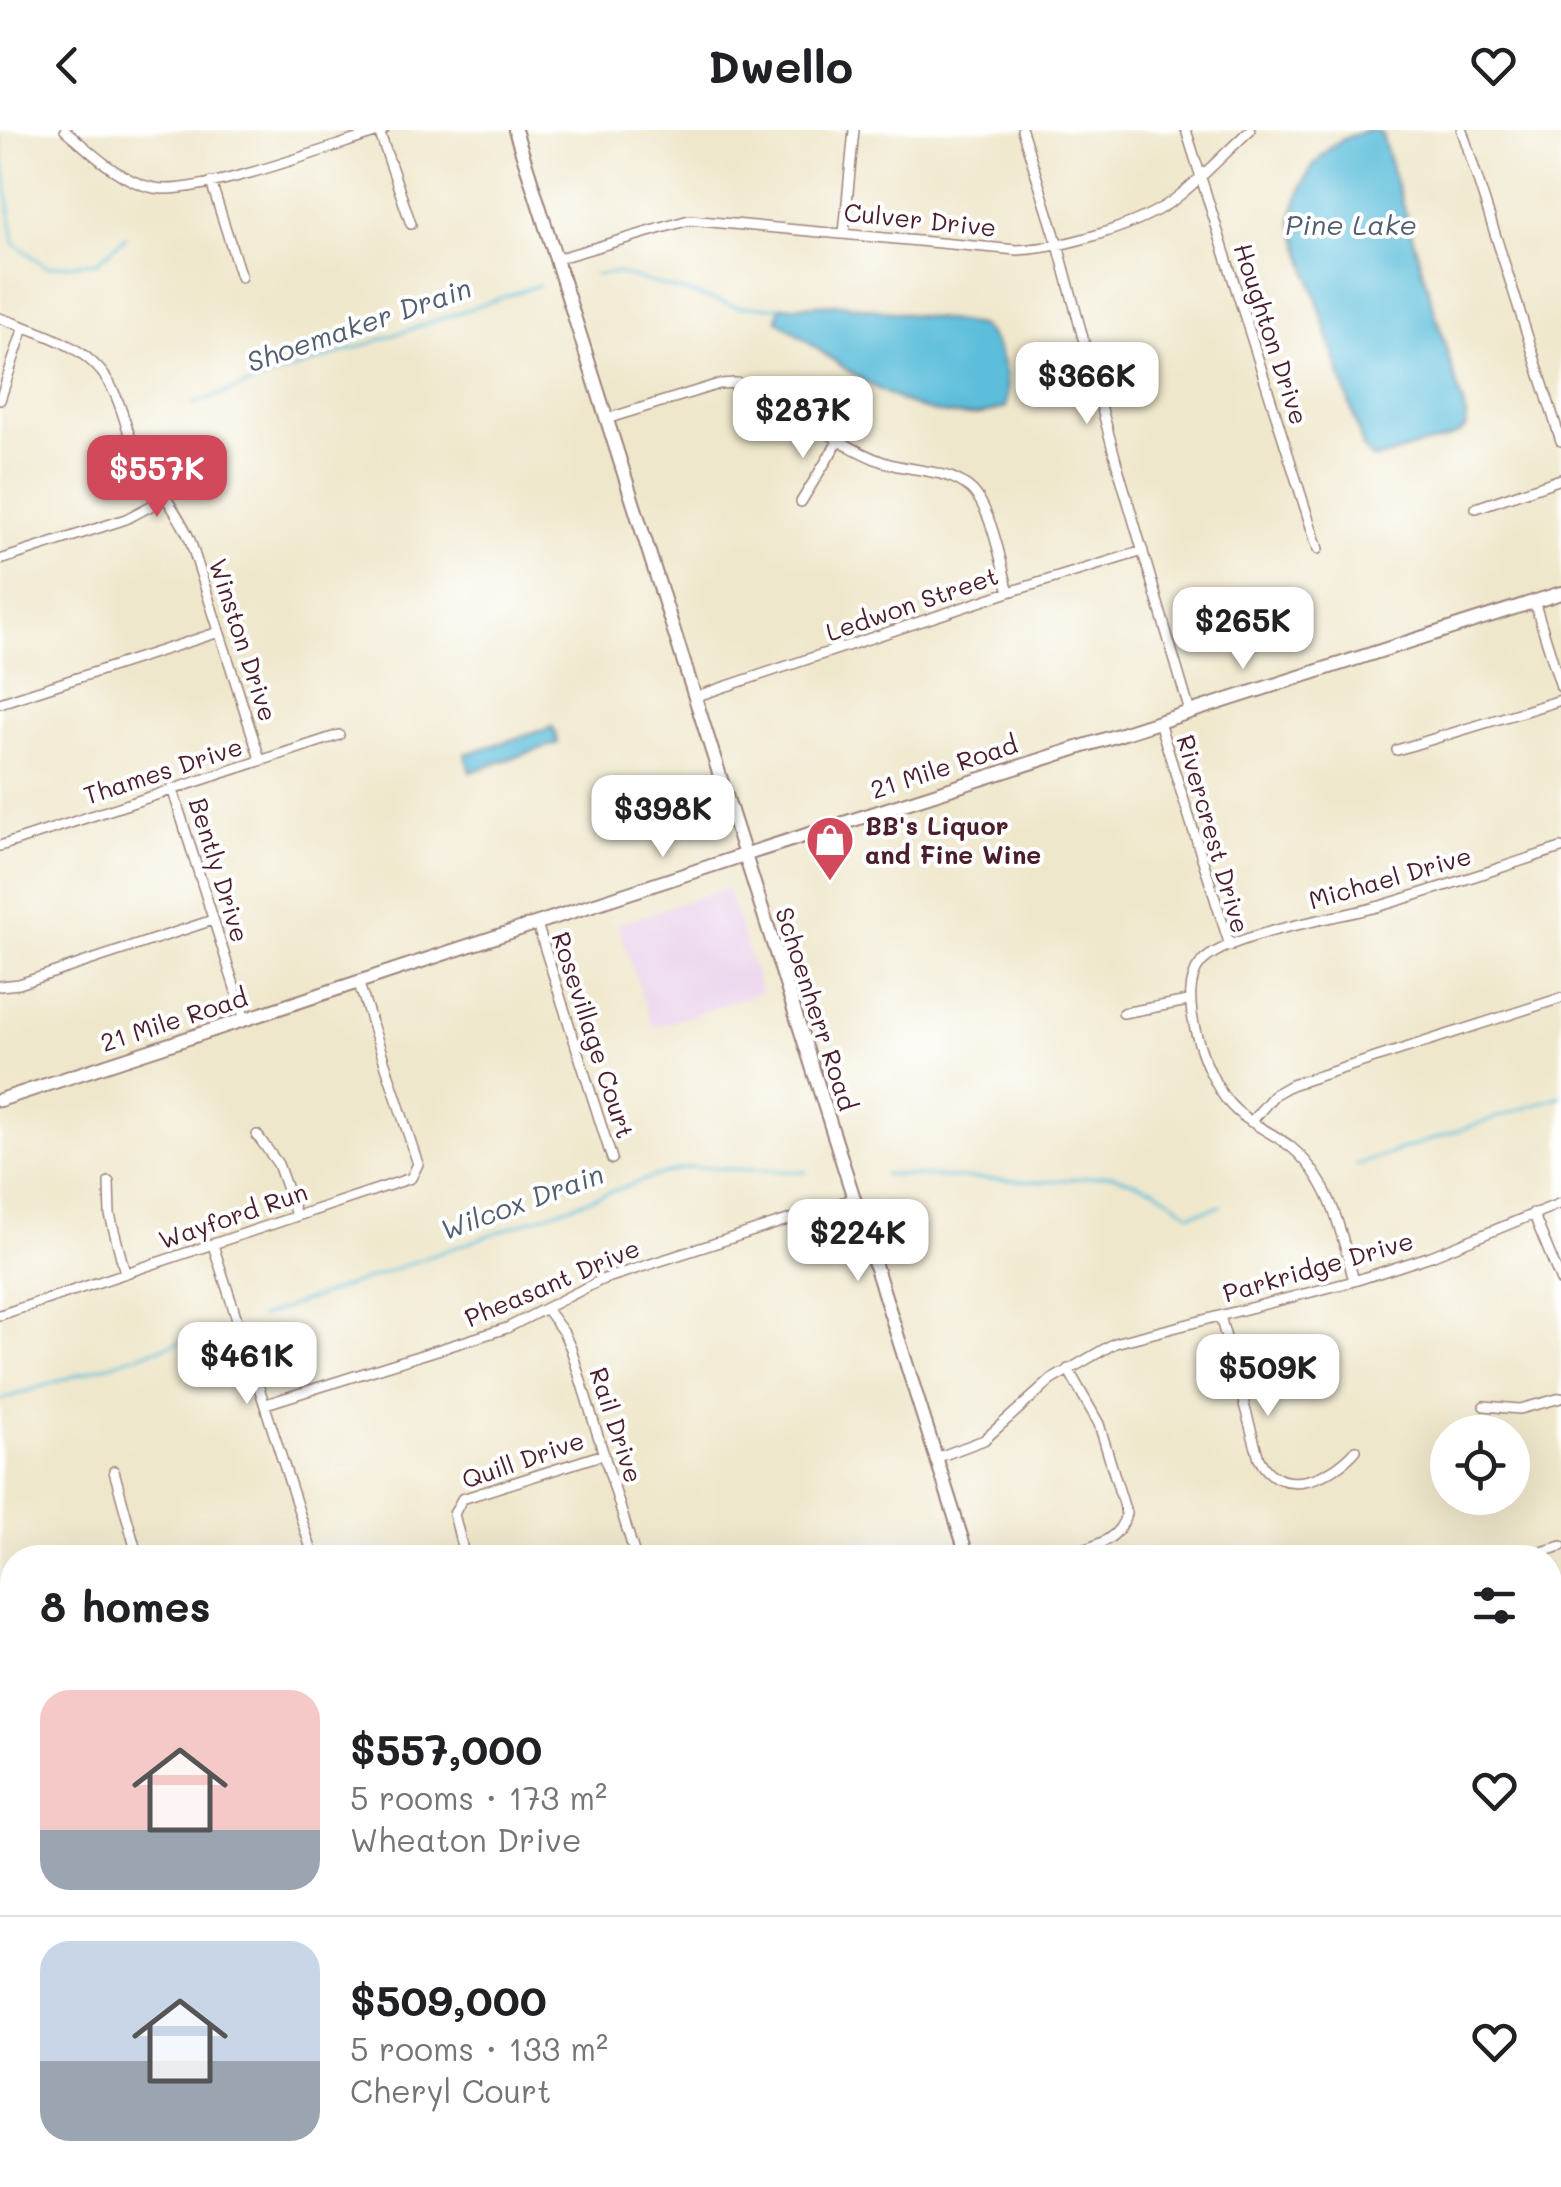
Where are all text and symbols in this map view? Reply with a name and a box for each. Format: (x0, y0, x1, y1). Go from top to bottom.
text: Dwello (708, 36, 853, 94)
icon: back (40, 38, 95, 93)
icon: heart (1466, 38, 1521, 93)
street label: Culver Drive (842, 195, 998, 243)
water label: Pine Lake (1285, 206, 1417, 242)
street label: Houghton Drive (1228, 239, 1316, 428)
water label: Shoemaker Drain (242, 269, 476, 379)
pin: $366K (1017, 342, 1157, 427)
text: $366K (1038, 353, 1136, 395)
pin: $287K (733, 376, 873, 461)
text: $287K (755, 387, 851, 429)
pin: $557K (87, 435, 227, 520)
text: $557K (109, 446, 205, 488)
street label: Winston Drive (203, 554, 285, 725)
street label: Ledwon Street (821, 559, 1002, 648)
pin: $265K (1173, 587, 1313, 672)
text: $265K (1195, 598, 1291, 640)
street label: 21 Mile Road (866, 727, 1021, 805)
street label: Thames Drive (79, 729, 246, 811)
street label: Rivercrest Drive (1170, 731, 1258, 937)
pin: $398K (593, 775, 733, 860)
text: $398K (613, 786, 713, 828)
street label: Bently Drive (182, 794, 257, 946)
place label: BB's Liquor and Fine Wine (865, 809, 1041, 870)
shop icon: BB's Liquor and Fine Wine (804, 814, 856, 882)
street label: Michael Drive (1305, 839, 1475, 916)
street label: Schoenherr Road (769, 903, 865, 1114)
street label: Rosevillage Court (545, 927, 642, 1142)
street label: 21 Mile Road (96, 980, 251, 1058)
water label: Wilcox Drain (435, 1155, 608, 1247)
street label: Wayford Run (154, 1175, 312, 1256)
pin: $224K (788, 1199, 928, 1284)
text: $224K (810, 1210, 906, 1252)
street label: Parkridge Drive (1219, 1224, 1417, 1309)
street label: Pheasant Drive (459, 1231, 644, 1333)
pin: $461K (177, 1322, 317, 1407)
text: $461K (200, 1333, 294, 1375)
pin: $509K (1198, 1334, 1338, 1419)
text: $509K (1218, 1345, 1318, 1387)
street label: Rail Drive (583, 1363, 651, 1487)
map controls (1430, 1415, 1530, 1515)
button: locate (1430, 1415, 1530, 1515)
street label: Quill Drive (457, 1423, 588, 1495)
text: 8 homes (40, 1578, 211, 1633)
icon: filters (1467, 1578, 1522, 1633)
text: $557,000 (350, 1721, 542, 1776)
icon: home (120, 1730, 240, 1850)
icon: heart (1467, 1763, 1522, 1818)
text: 5 rooms · 173 m² (350, 1776, 607, 1818)
text: Wheaton Drive (350, 1818, 582, 1860)
text: $509,000 (350, 1972, 547, 2027)
icon: home (120, 1981, 240, 2101)
icon: heart (1467, 2014, 1522, 2069)
text: 5 rooms · 133 m² (350, 2027, 608, 2069)
text: Cheryl Court (350, 2069, 551, 2111)

